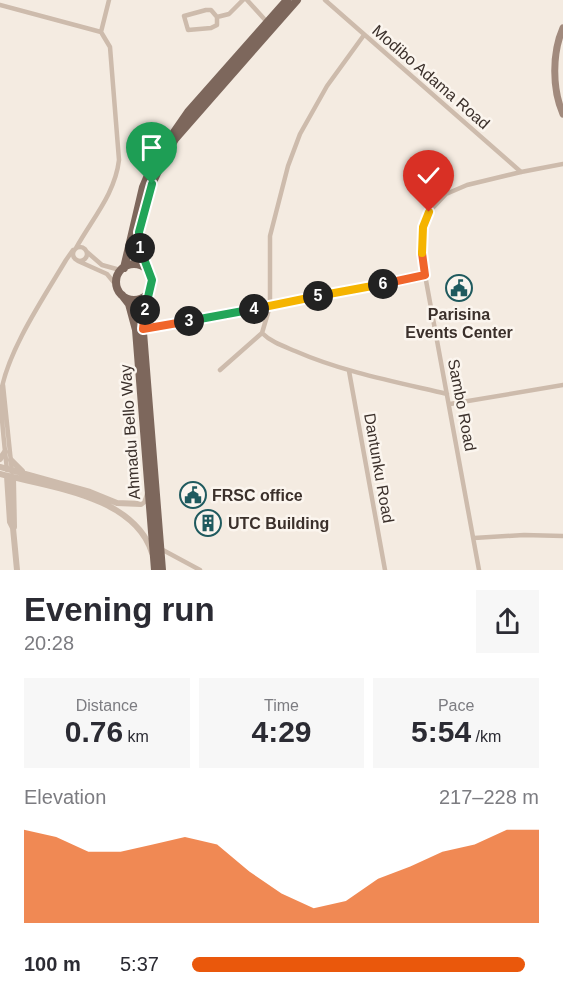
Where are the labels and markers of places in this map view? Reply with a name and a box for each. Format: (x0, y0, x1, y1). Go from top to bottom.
pin (126, 122, 177, 184)
pin (403, 150, 454, 212)
pin: 1 (125, 233, 155, 263)
pin: 6 (368, 269, 398, 299)
public building icon: Parisina Events Center (444, 273, 474, 303)
pin: 5 (303, 281, 333, 311)
pin: 4 (239, 294, 269, 324)
pin: 2 (130, 295, 160, 325)
pin: 3 (174, 306, 204, 336)
place label: Parisina Events Center (405, 306, 513, 341)
public building icon: FRSC office (178, 480, 208, 510)
place label: FRSC office (212, 487, 303, 504)
building icon: UTC Building (193, 508, 223, 538)
place label: UTC Building (228, 515, 329, 532)

